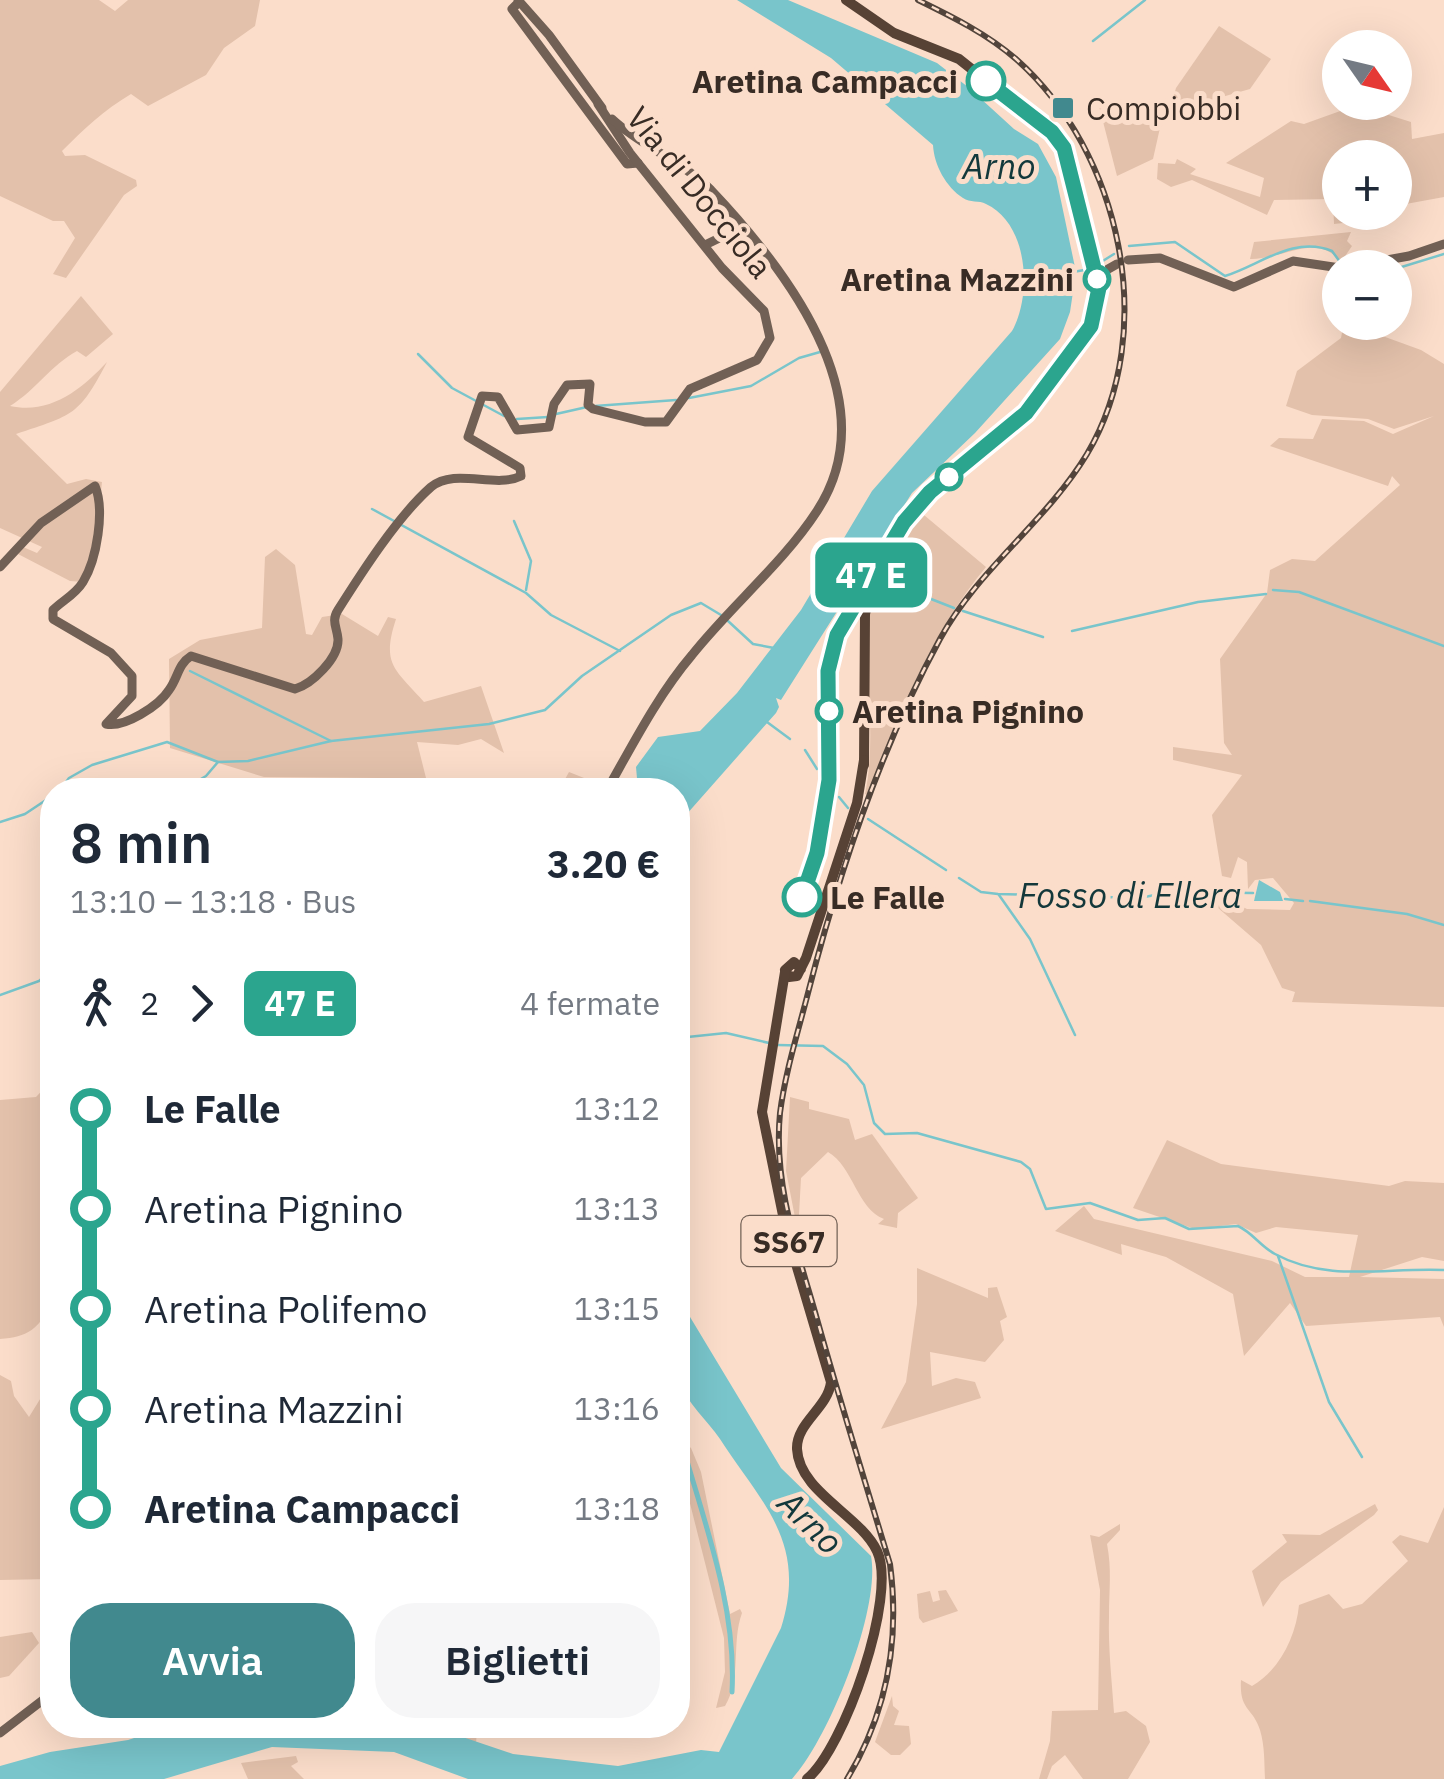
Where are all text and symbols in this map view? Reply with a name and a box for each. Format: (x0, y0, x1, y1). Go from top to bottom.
north arrow (1322, 30, 1412, 120)
map controls (1322, 30, 1412, 340)
place label: Aretina Campacci (692, 60, 958, 102)
marker: Aretina Campacci (967, 62, 1005, 100)
place label: Compiobbi (1086, 87, 1241, 129)
marker: Compiobbi (1050, 95, 1076, 121)
street label: Via di Docciola (618, 97, 782, 287)
button: + (1322, 140, 1412, 230)
water label: Arno (961, 143, 1036, 189)
button: − (1322, 250, 1412, 340)
place label: Aretina Mazzini (840, 258, 1074, 300)
marker: Aretina Mazzini (1084, 266, 1110, 292)
unlabelled marker (936, 464, 962, 490)
line badge: 47 E (801, 542, 941, 608)
text: 47 E (835, 552, 907, 598)
place label: Aretina Pignino (852, 690, 1084, 732)
marker: Aretina Pignino (816, 698, 842, 724)
text: 8 min (70, 807, 212, 878)
text: 3.20 € (547, 839, 660, 888)
water label: Fosso di Ellera (1018, 872, 1242, 918)
place label: Le Falle (830, 876, 945, 918)
marker: Le Falle (783, 878, 821, 916)
text: 13:10 – 13:18 · Bus (70, 880, 356, 922)
icon: walk (70, 976, 125, 1031)
icon: forward (174, 976, 229, 1031)
text: 47 E (264, 980, 336, 1026)
text: 2 (140, 982, 159, 1024)
text: 4 fermate (520, 982, 660, 1024)
text: Le Falle (144, 1084, 281, 1133)
text: 13:12 (574, 1087, 660, 1129)
text: Aretina Pignino (144, 1184, 403, 1233)
text: 13:13 (574, 1187, 660, 1229)
road number: SS67 (742, 1216, 836, 1266)
text: Aretina Polifemo (144, 1284, 428, 1333)
text: 13:15 (574, 1287, 660, 1329)
text: Aretina Mazzini (144, 1384, 404, 1433)
text: 13:16 (574, 1387, 660, 1429)
water label: Arno (768, 1479, 853, 1564)
text: Aretina Campacci (144, 1484, 460, 1533)
text: 13:18 (574, 1487, 660, 1529)
button: Avvia (70, 1603, 355, 1718)
button: Biglietti (375, 1603, 660, 1718)

